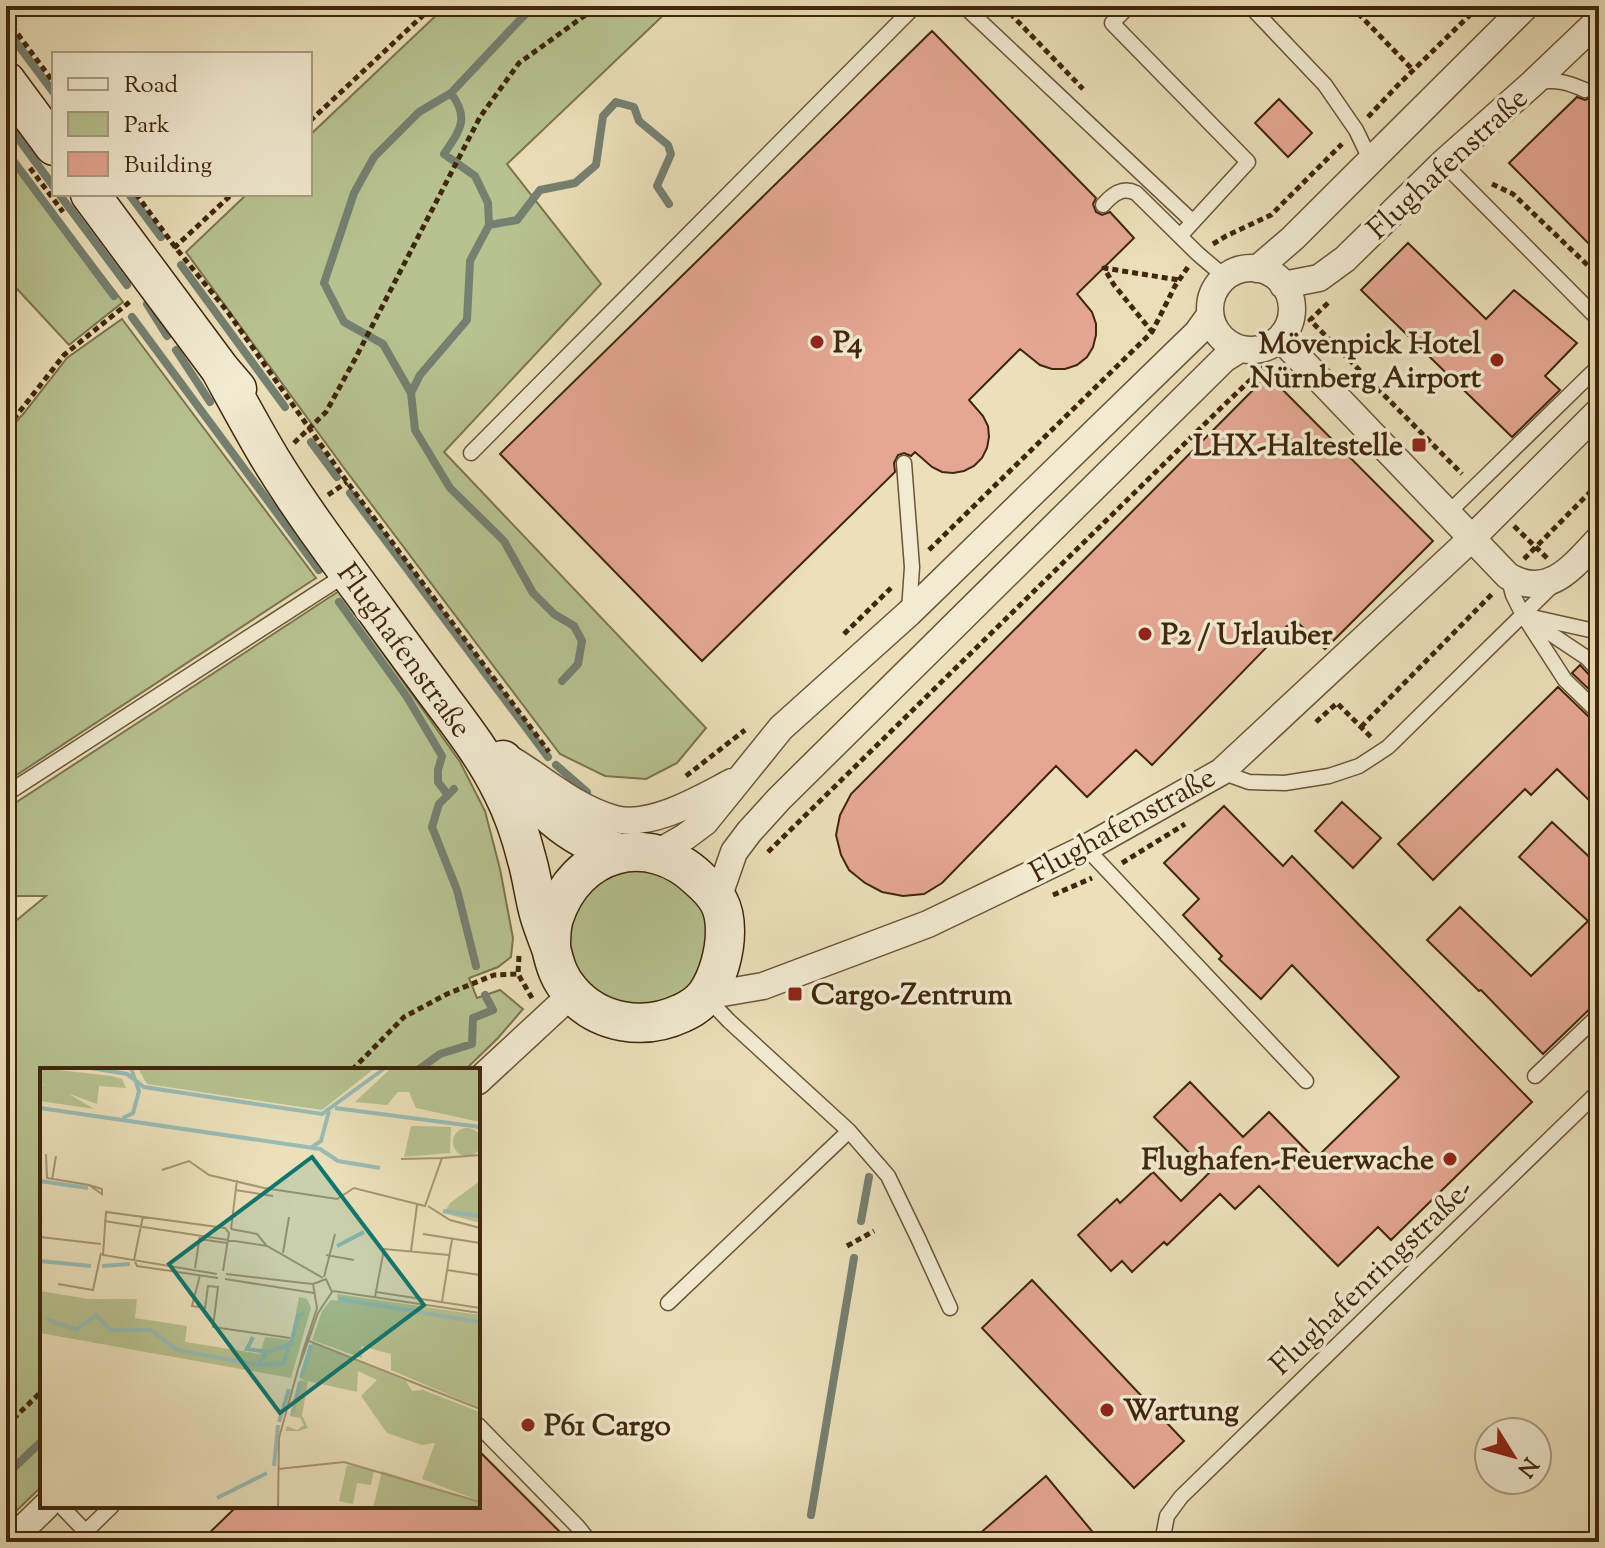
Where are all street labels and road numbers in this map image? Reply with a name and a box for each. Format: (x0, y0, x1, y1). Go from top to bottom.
street label: Flughafenstraße (1359, 79, 1539, 251)
street label: Flughafenstraße (325, 555, 481, 748)
street label: Flughafenstraße (1023, 757, 1224, 895)
street label: Flughafenringstraße- (1261, 1169, 1484, 1386)

